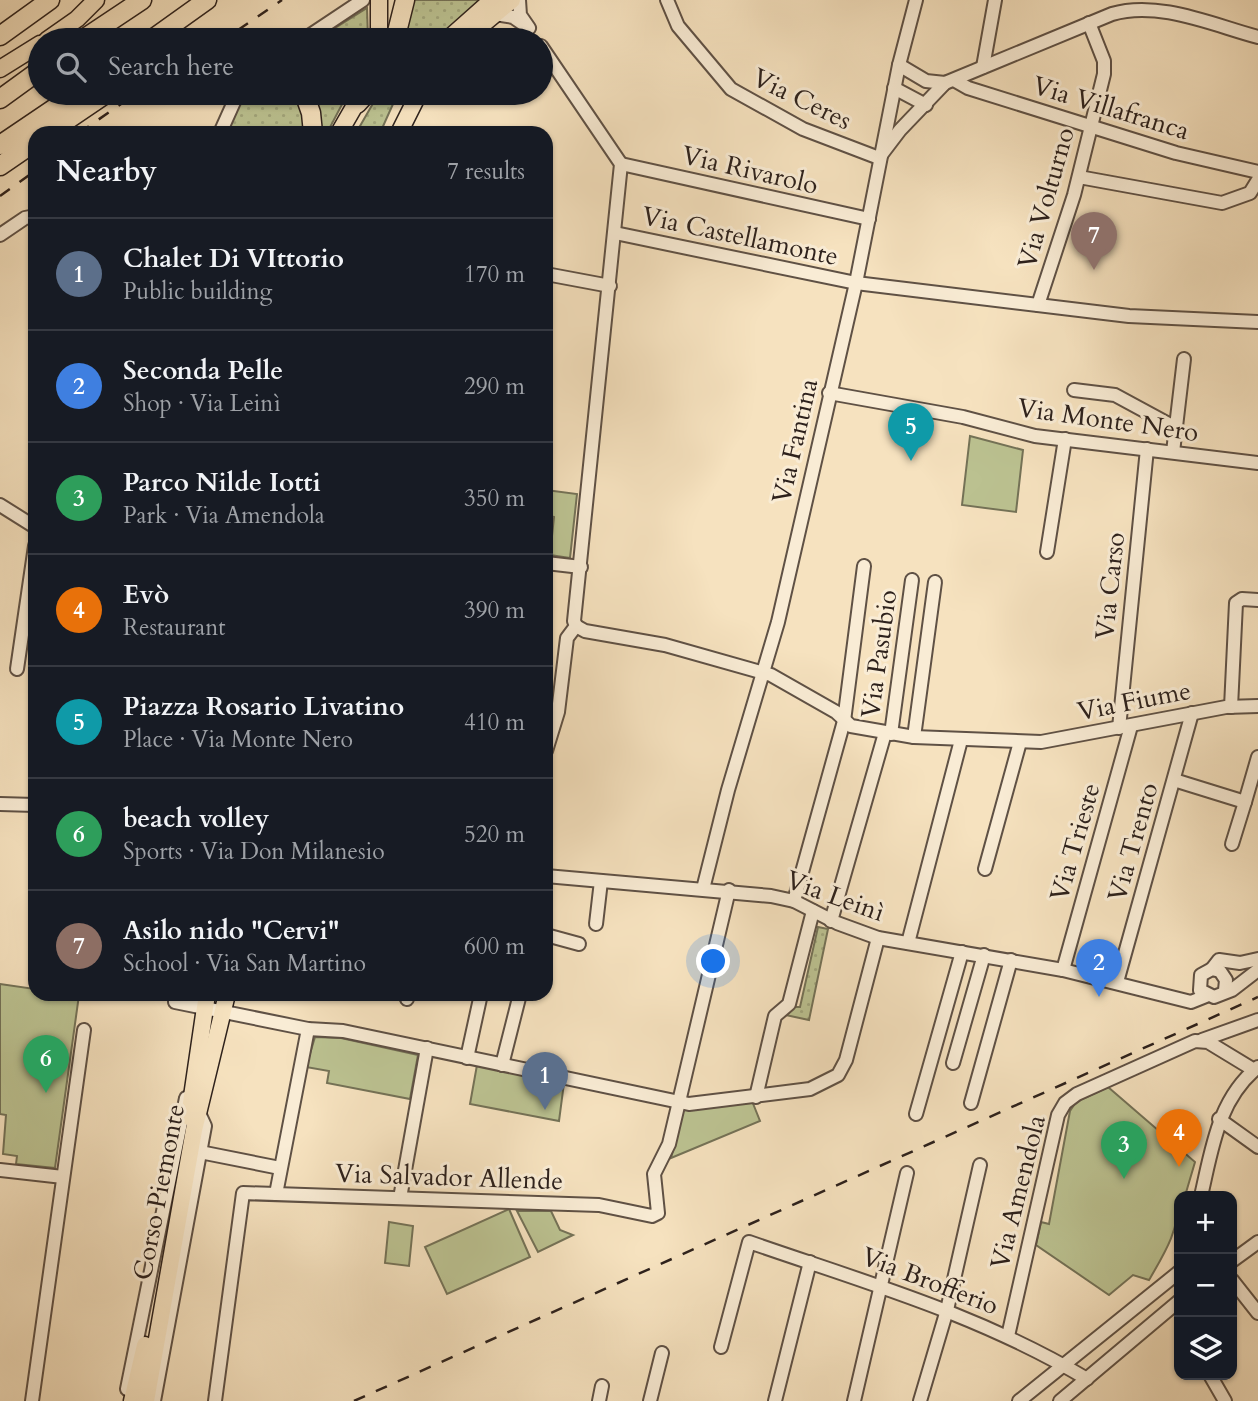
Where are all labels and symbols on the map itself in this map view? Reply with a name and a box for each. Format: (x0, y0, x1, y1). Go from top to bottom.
street label: Via Ceres (747, 60, 857, 138)
street label: Via Villafranca (1028, 68, 1194, 148)
street label: Via Volturno (1009, 123, 1083, 273)
street label: Via Rivarolo (679, 137, 821, 203)
street label: Via Castellamonte (639, 198, 841, 274)
pin: 7 (1071, 212, 1117, 270)
street label: Via Fantina (764, 375, 826, 507)
street label: Via Monte Nero (1015, 390, 1201, 450)
pin: 5 (888, 403, 934, 461)
street label: Via Carso (1087, 530, 1133, 642)
street label: Via Pasubio (853, 587, 905, 721)
street label: Via Fiume (1074, 673, 1194, 729)
street label: Via Trieste (1041, 779, 1109, 905)
street label: Via Trento (1099, 779, 1167, 905)
street label: Via Leinì (781, 862, 889, 930)
pin: 2 (1076, 939, 1122, 997)
your location (696, 944, 730, 978)
pin: 6 (23, 1035, 69, 1093)
pin: 1 (522, 1052, 568, 1110)
street label: Corso Piemonte (125, 1101, 193, 1283)
pin: 4 (1156, 1109, 1202, 1167)
street label: Via Amendola (982, 1111, 1054, 1273)
pin: 3 (1101, 1121, 1147, 1179)
street label: Via Salvador Allende (334, 1156, 564, 1198)
street label: Via Brofferio (856, 1239, 1004, 1323)

